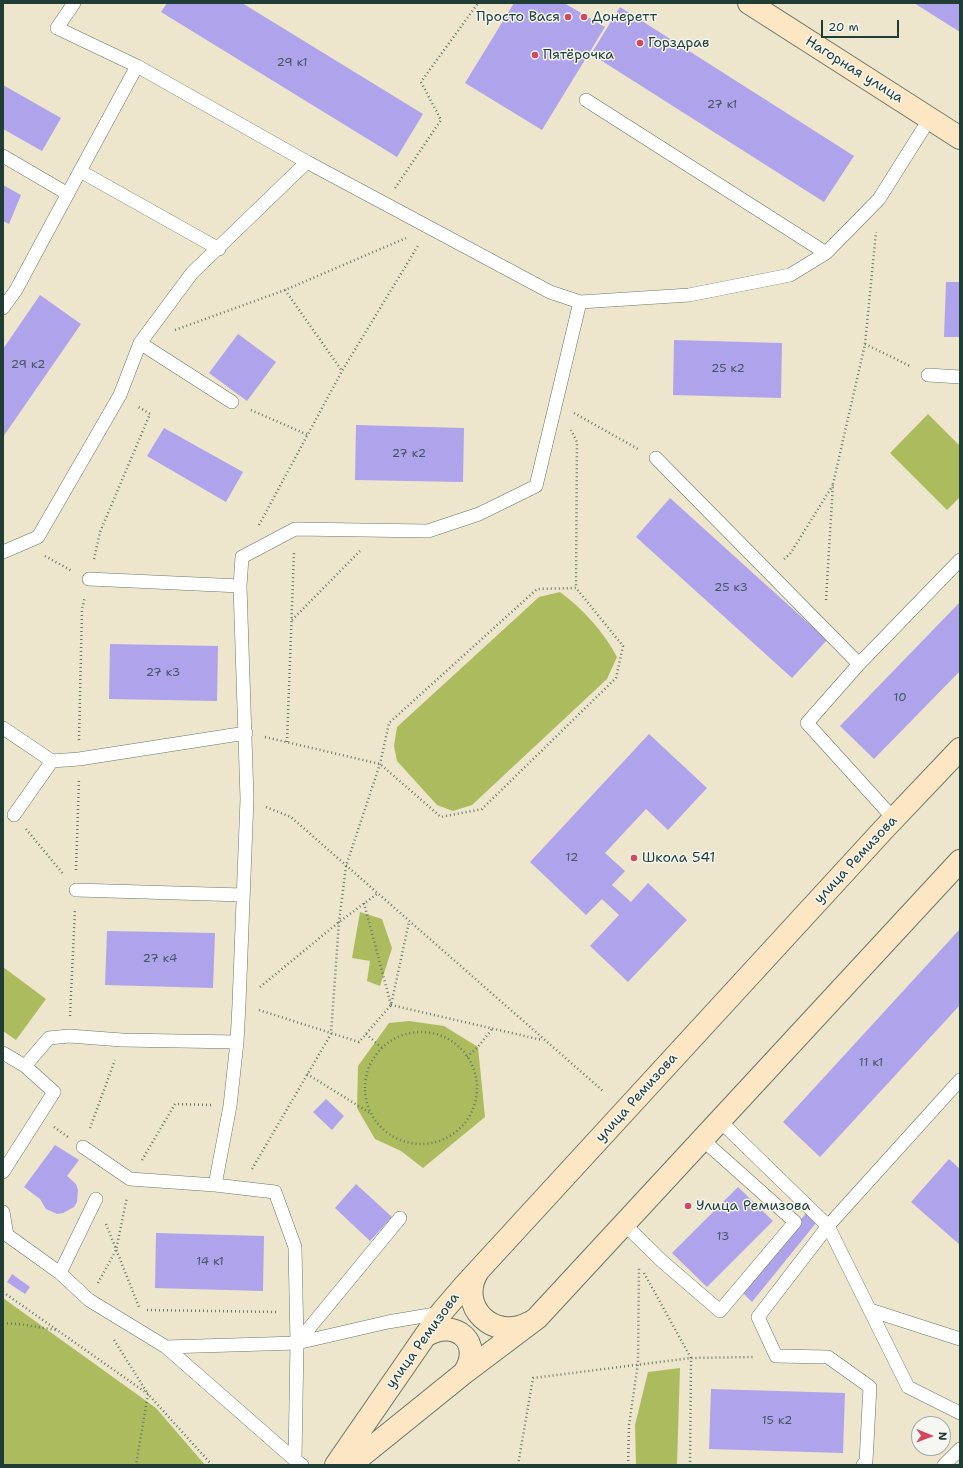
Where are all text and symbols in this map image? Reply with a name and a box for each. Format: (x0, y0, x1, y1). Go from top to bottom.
place label: Просто Вася (476, 9, 560, 25)
place label: Донеретт (592, 9, 657, 25)
marker: Просто Вася (563, 12, 573, 22)
marker: Донеретт (579, 12, 589, 22)
scale bar (823, 12, 901, 38)
text: 20 m (828, 19, 859, 35)
street label: Нагорная улица (802, 33, 906, 107)
place label: Горздрав (648, 35, 709, 51)
marker: Горздрав (635, 38, 645, 48)
place label: Пятёрочка (543, 47, 614, 63)
marker: Пятёрочка (530, 50, 540, 60)
house number: 29 к1 (277, 56, 307, 70)
house number: 27 к1 (707, 98, 737, 112)
house number: 29 к2 (11, 358, 45, 372)
house number: 25 к2 (711, 362, 745, 376)
house number: 27 к2 (392, 447, 426, 461)
house number: 25 к3 (714, 581, 748, 595)
house number: 27 к3 (146, 666, 180, 680)
house number: 10 (893, 691, 907, 705)
street label: улица Ремизова (811, 813, 901, 907)
place label: Школа 541 (642, 850, 715, 866)
house number: 12 (566, 851, 578, 865)
marker: Школа 541 (629, 853, 639, 863)
house number: 27 к4 (143, 952, 177, 966)
street label: улица Ремизова (593, 1050, 681, 1146)
house number: 11 к1 (859, 1056, 883, 1070)
place label: Улица Ремизова (696, 1198, 810, 1214)
marker: Улица Ремизова (683, 1201, 693, 1211)
house number: 13 (717, 1230, 729, 1244)
house number: 14 к1 (196, 1255, 224, 1269)
street label: улица Ремизова (383, 1290, 463, 1392)
house number: 15 к2 (762, 1414, 792, 1428)
north arrow (911, 1416, 951, 1456)
text: N (935, 1432, 950, 1441)

